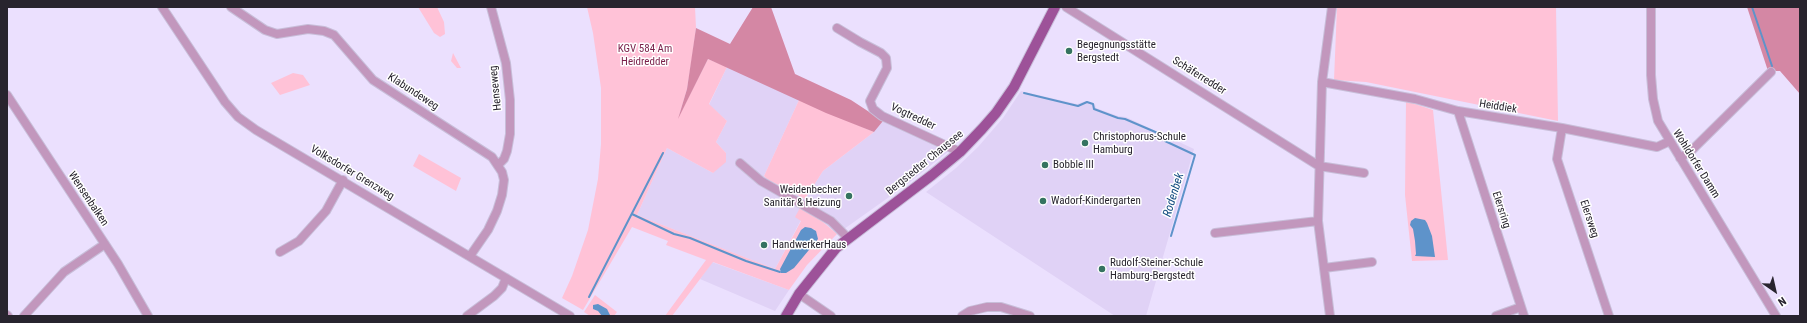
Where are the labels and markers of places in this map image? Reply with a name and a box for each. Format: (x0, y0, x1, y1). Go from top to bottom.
place label: Begegnungsstätte Bergstedt (1077, 38, 1156, 64)
marker: Begegnungsstätte Bergstedt (1064, 46, 1074, 56)
place label: Christophorus-Schule Hamburg (1093, 130, 1186, 156)
marker: Christophorus-Schule Hamburg (1080, 138, 1090, 148)
place label: Bobble III (1053, 158, 1094, 172)
marker: Bobble III (1040, 160, 1050, 170)
place label: Weidenbecher Sanitär & Heizung (764, 183, 841, 209)
marker: Weidenbecher Sanitär & Heizung (844, 191, 854, 201)
place label: Wadorf-Kindergarten (1051, 194, 1141, 208)
marker: Wadorf-Kindergarten (1038, 196, 1048, 206)
place label: HandwerkerHaus (772, 238, 846, 252)
marker: HandwerkerHaus (759, 240, 769, 250)
place label: Rudolf-Steiner-Schule Hamburg-Bergstedt (1110, 256, 1203, 282)
marker: Rudolf-Steiner-Schule Hamburg-Bergstedt (1097, 264, 1107, 274)

